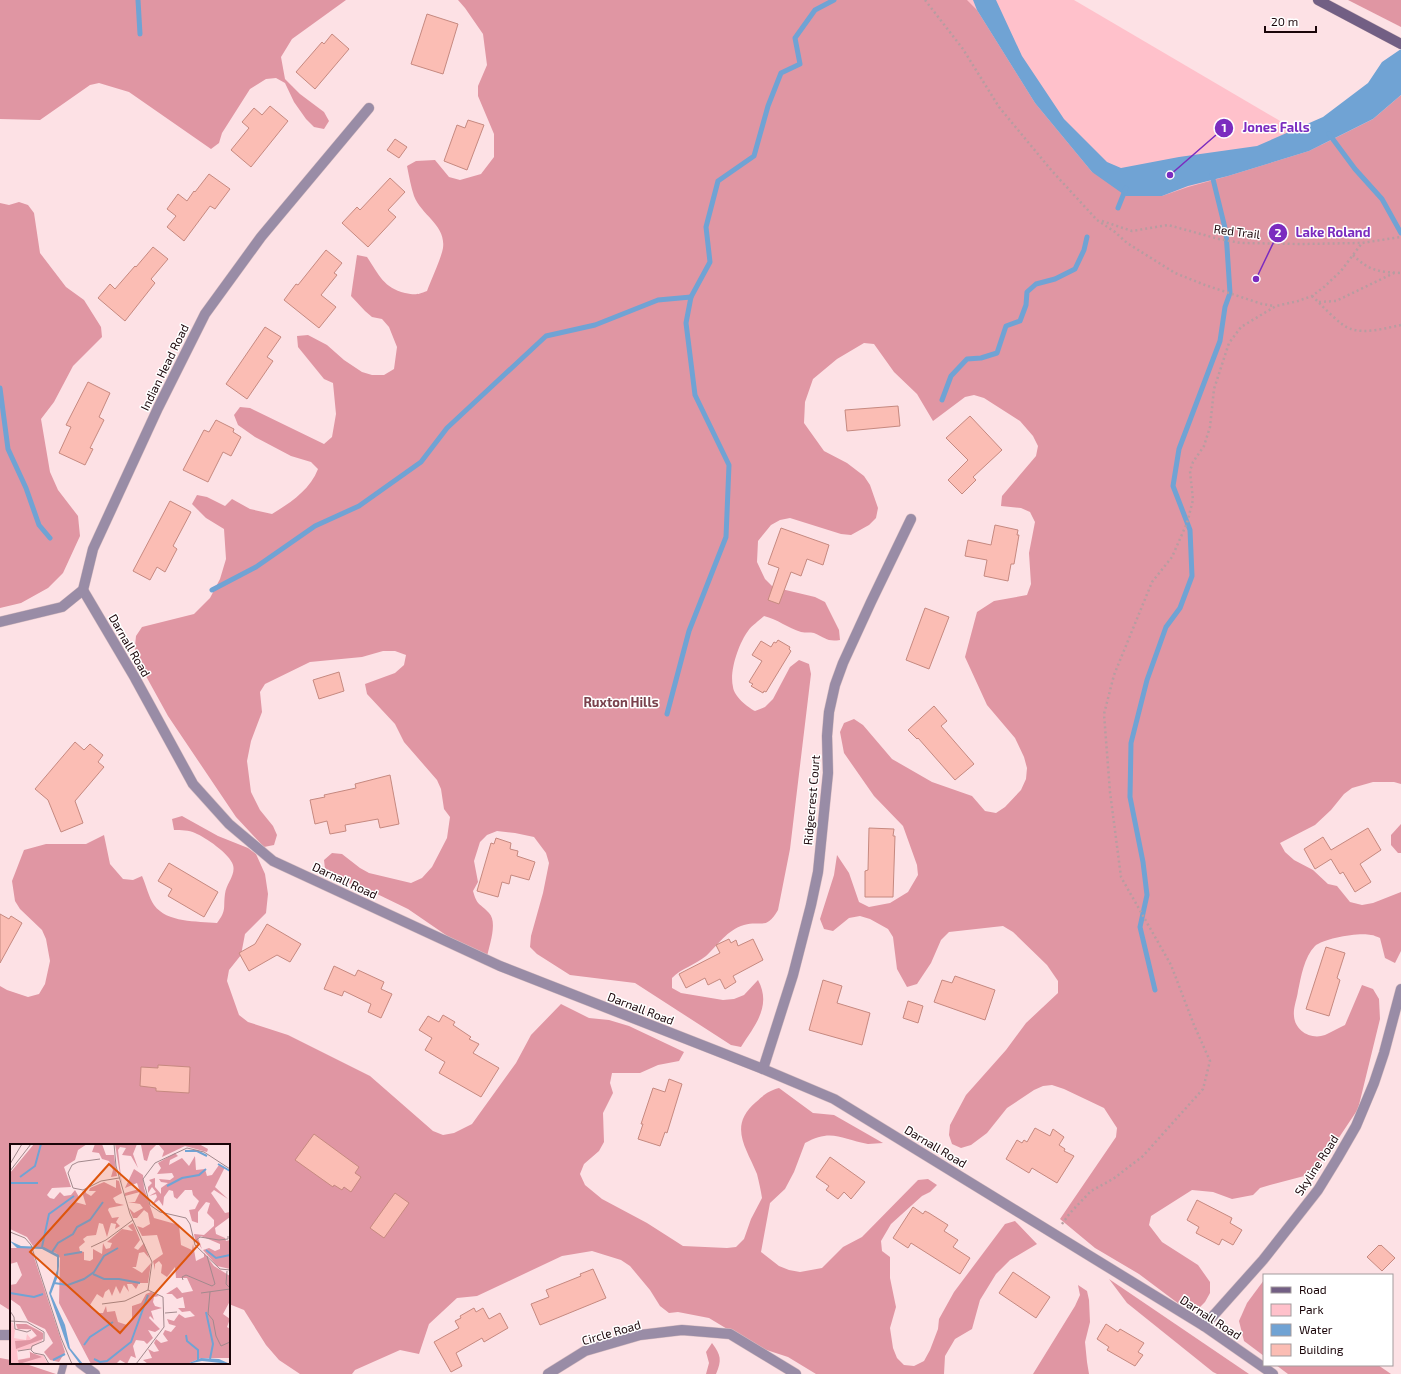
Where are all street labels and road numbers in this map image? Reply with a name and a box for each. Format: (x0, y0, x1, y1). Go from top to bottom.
street label: Red Trail (1213, 221, 1262, 241)
street label: Indian Head Road (137, 321, 191, 413)
street label: Darnall Road (106, 611, 154, 679)
street label: Ridgecrest Court (800, 754, 822, 846)
street label: Darnall Road (310, 859, 380, 901)
street label: Darnall Road (606, 989, 676, 1027)
street label: Darnall Road (902, 1122, 970, 1170)
street label: Skyline Road (1291, 1132, 1341, 1198)
street label: Darnall Road (1178, 1292, 1244, 1342)
street label: Circle Road (580, 1317, 642, 1347)

